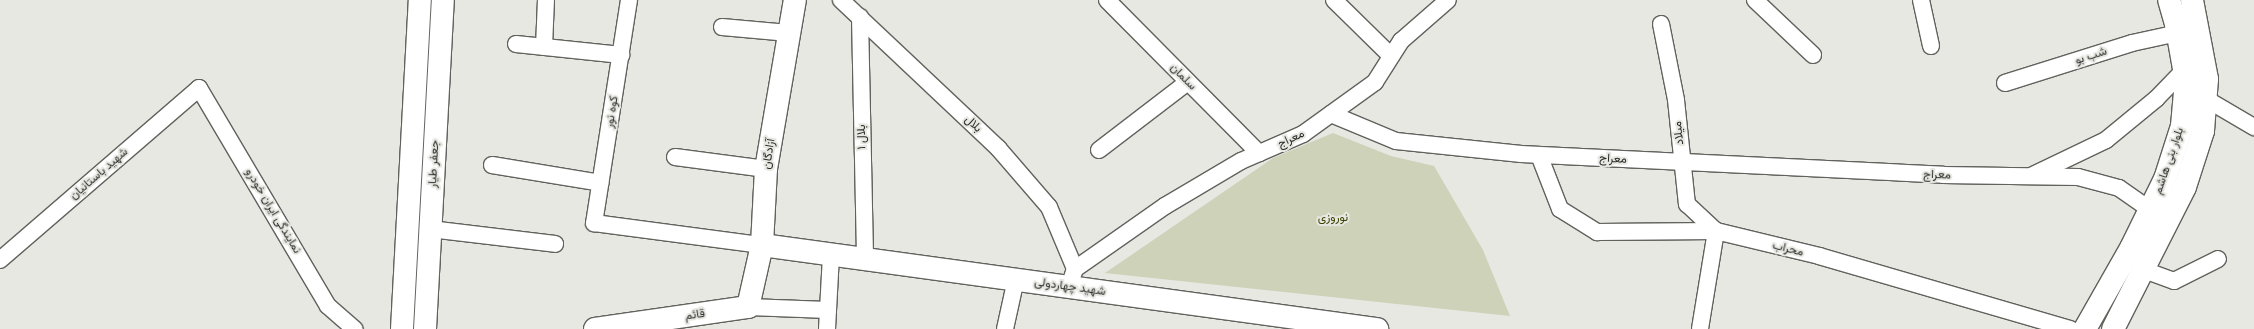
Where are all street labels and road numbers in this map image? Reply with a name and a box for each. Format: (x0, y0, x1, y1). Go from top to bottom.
street label: شب بو (2073, 44, 2109, 68)
street label: سلمان (1167, 61, 1199, 93)
street label: کوه نور (602, 95, 622, 129)
street label: بلال (961, 112, 985, 136)
street label: میلاد (1671, 120, 1687, 146)
street label: بلال ۱ (855, 124, 869, 150)
street label: بلوار بنی هاشم (2151, 126, 2187, 196)
street label: معراج (1275, 127, 1307, 151)
street label: آزادگان (759, 138, 779, 170)
street label: جعفر طیار (426, 140, 442, 188)
street label: شهید باستانیان (67, 145, 131, 203)
street label: معراج (1599, 151, 1627, 167)
street label: نمایندگی ایران خودرو (242, 166, 304, 256)
street label: معراج (1923, 167, 1951, 183)
street label: محراب (1771, 238, 1805, 260)
street label: شهید چهاردولی (1033, 275, 1107, 299)
street label: قائم (684, 306, 706, 324)

